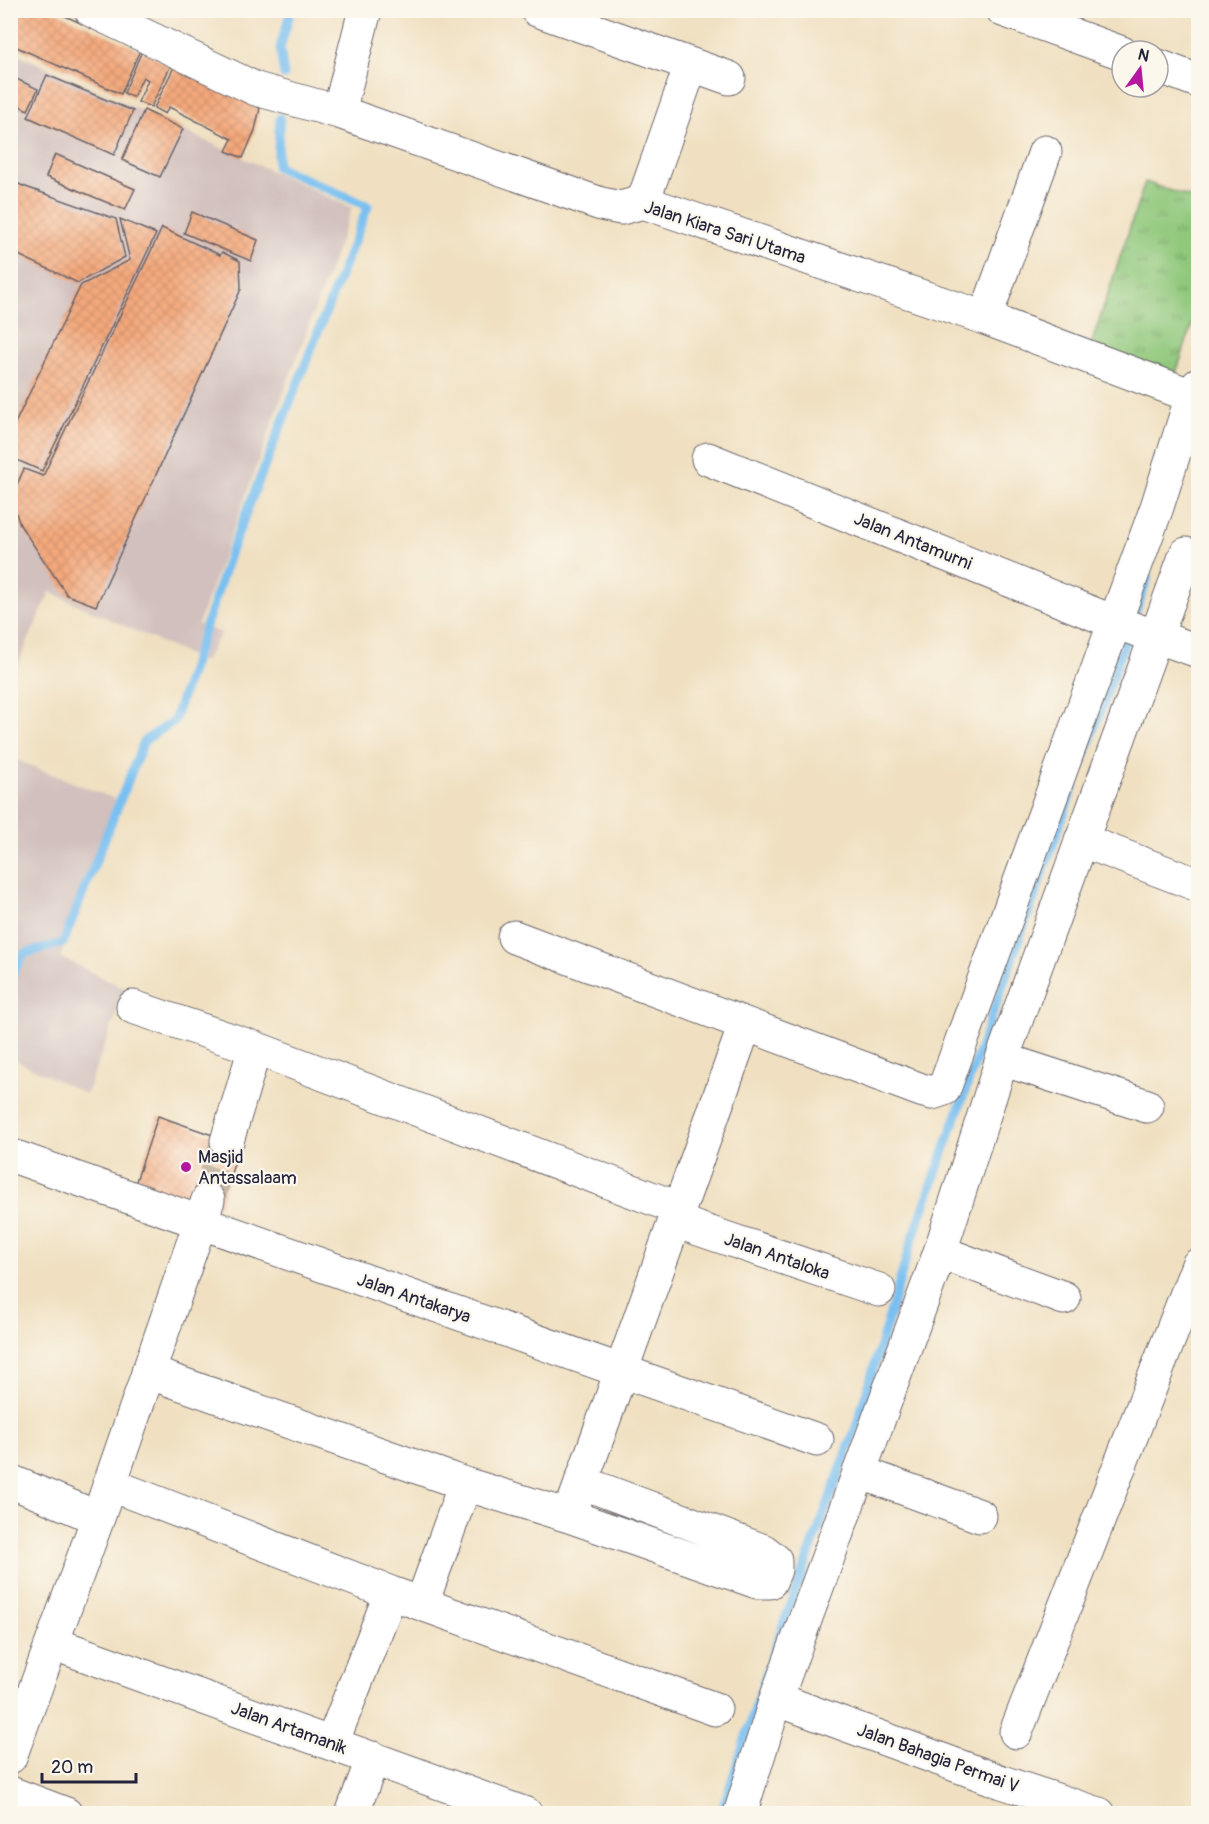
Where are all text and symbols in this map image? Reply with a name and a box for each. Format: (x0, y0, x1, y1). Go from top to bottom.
north arrow (1110, 39, 1170, 99)
text: N (1136, 44, 1152, 67)
street label: Jalan Kiara Sari Utama (641, 195, 809, 269)
street label: Jalan Antamurni (850, 507, 975, 576)
place label: Masjid Antassalaam (198, 1146, 297, 1190)
marker: Masjid Antassalaam (179, 1160, 193, 1174)
street label: Jalan Antaloka (721, 1228, 833, 1285)
street label: Jalan Antakarya (354, 1268, 474, 1329)
street label: Jalan Artamanik (228, 1697, 350, 1760)
street label: Jalan Bahagia Permai V (854, 1718, 1022, 1798)
scale bar (42, 1746, 136, 1784)
text: 20 m (51, 1756, 93, 1779)

